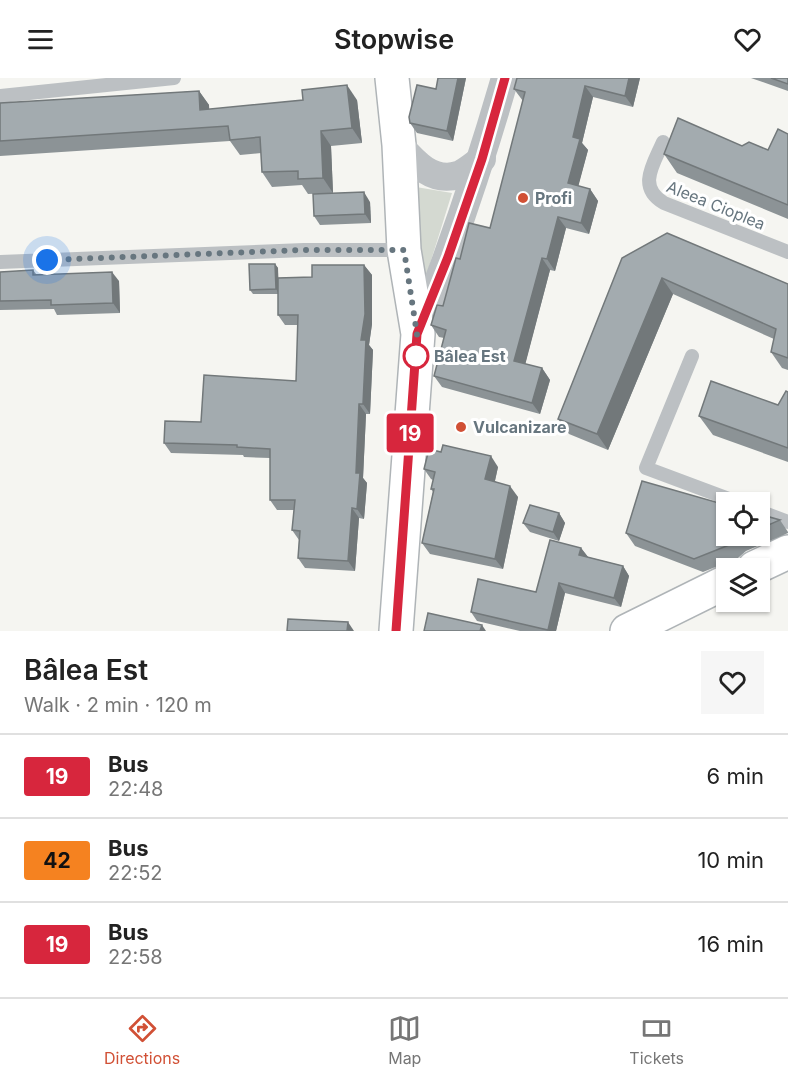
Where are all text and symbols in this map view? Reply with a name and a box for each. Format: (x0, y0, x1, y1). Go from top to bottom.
icon: menu (24, 23, 57, 56)
text: Stopwise (334, 23, 454, 56)
icon: heart (731, 23, 764, 56)
street label: Aleea Cioplea (664, 176, 768, 234)
place label: Profi (535, 188, 572, 208)
marker: Profi (516, 191, 530, 205)
your location (32, 245, 62, 275)
marker: Bâlea Est (403, 343, 429, 369)
place label: Bâlea Est (434, 346, 506, 366)
line badge: 19 (383, 414, 437, 452)
place label: Vulcanizare (473, 417, 567, 437)
marker: Vulcanizare (454, 420, 468, 434)
text: 19 (399, 421, 421, 446)
map controls (716, 492, 770, 612)
button: locate (716, 492, 770, 546)
button: layers (716, 558, 770, 612)
button: heart (701, 651, 764, 714)
text: Bâlea Est (24, 653, 148, 687)
text: Walk · 2 min · 120 m (24, 693, 212, 717)
text: Bus (108, 751, 149, 777)
text: 6 min (707, 763, 764, 789)
text: 19 (46, 764, 68, 789)
text: 22:48 (108, 777, 163, 801)
text: Bus (108, 835, 149, 861)
text: 10 min (697, 847, 764, 873)
text: 42 (43, 848, 71, 873)
text: 22:52 (108, 861, 163, 885)
text: Bus (108, 919, 149, 945)
text: 16 min (698, 931, 764, 957)
text: 19 (46, 932, 68, 957)
text: 22:58 (108, 945, 163, 969)
tab: Directions (104, 1012, 180, 1068)
tab: Map (388, 1012, 421, 1068)
tab: Tickets (629, 1012, 684, 1068)

